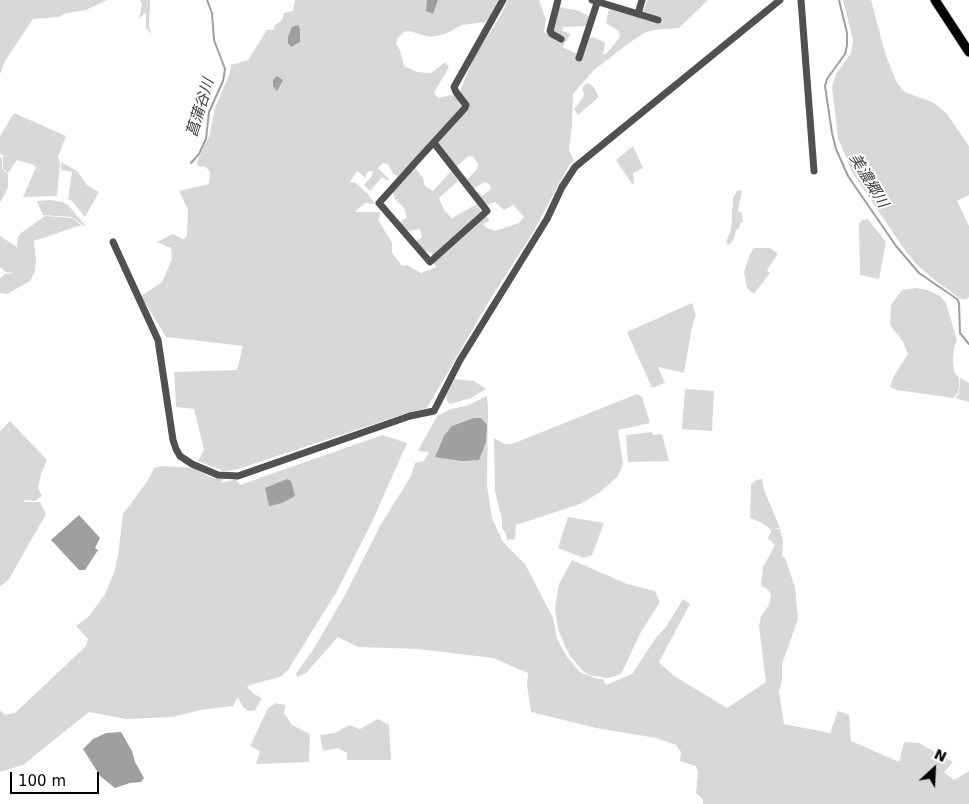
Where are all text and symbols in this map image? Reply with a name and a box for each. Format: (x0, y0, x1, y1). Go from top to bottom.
water label: 菖蒲谷川 (184, 77, 218, 139)
water label: 美濃郷川 (845, 151, 891, 211)
north arrow (909, 744, 959, 794)
text: N (932, 746, 949, 765)
scale bar (12, 762, 101, 794)
text: 100 m (18, 772, 66, 790)

